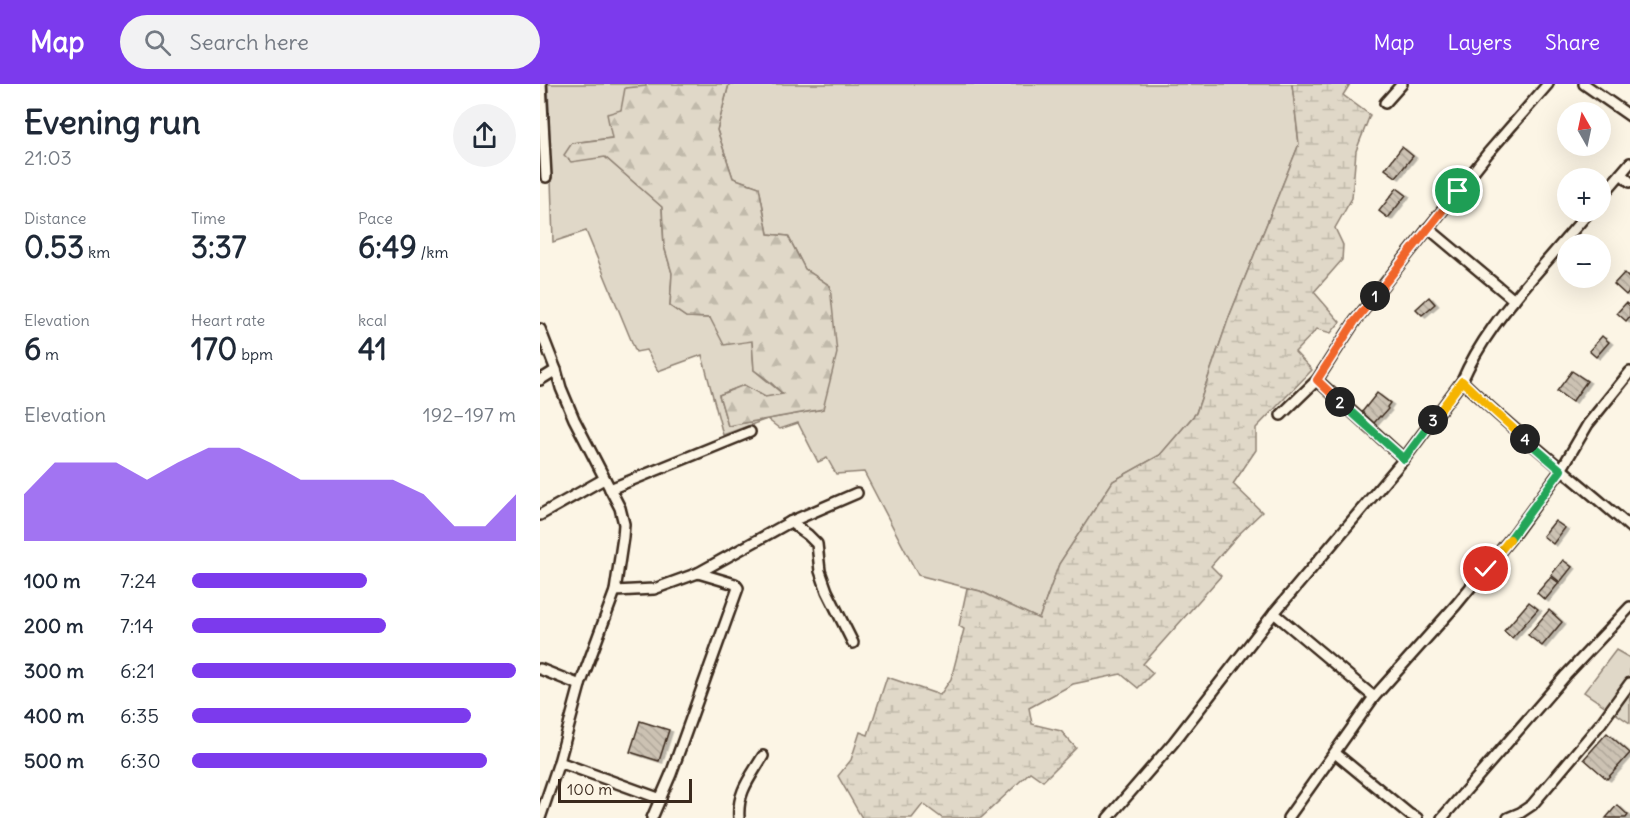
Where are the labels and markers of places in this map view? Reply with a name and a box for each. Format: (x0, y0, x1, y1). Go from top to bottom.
pin (1432, 165, 1483, 216)
pin: 1 (1360, 281, 1390, 311)
pin: 2 (1325, 387, 1355, 417)
pin: 3 (1418, 405, 1448, 435)
pin: 4 (1510, 424, 1540, 454)
pin (1460, 543, 1511, 594)

